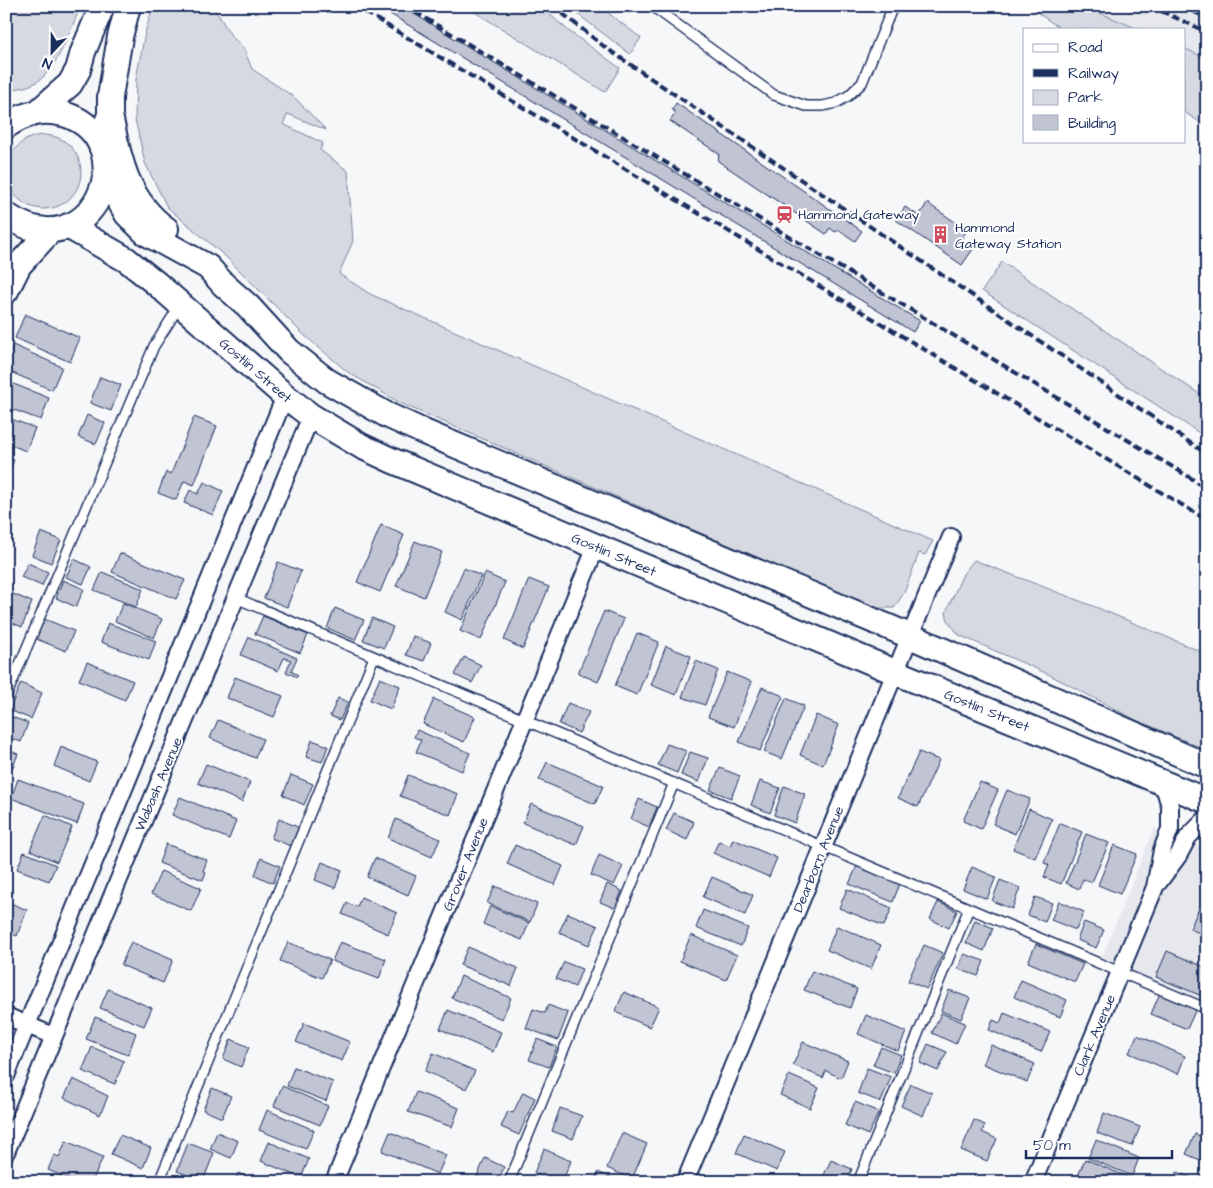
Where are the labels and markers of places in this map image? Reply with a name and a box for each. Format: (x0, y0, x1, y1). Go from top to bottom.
station icon: Hammond Gateway (774, 204, 794, 224)
place label: Hammond Gateway (798, 205, 920, 225)
place label: Hammond Gateway Station (955, 218, 1061, 254)
building icon: Hammond Gateway Station (931, 225, 951, 245)

